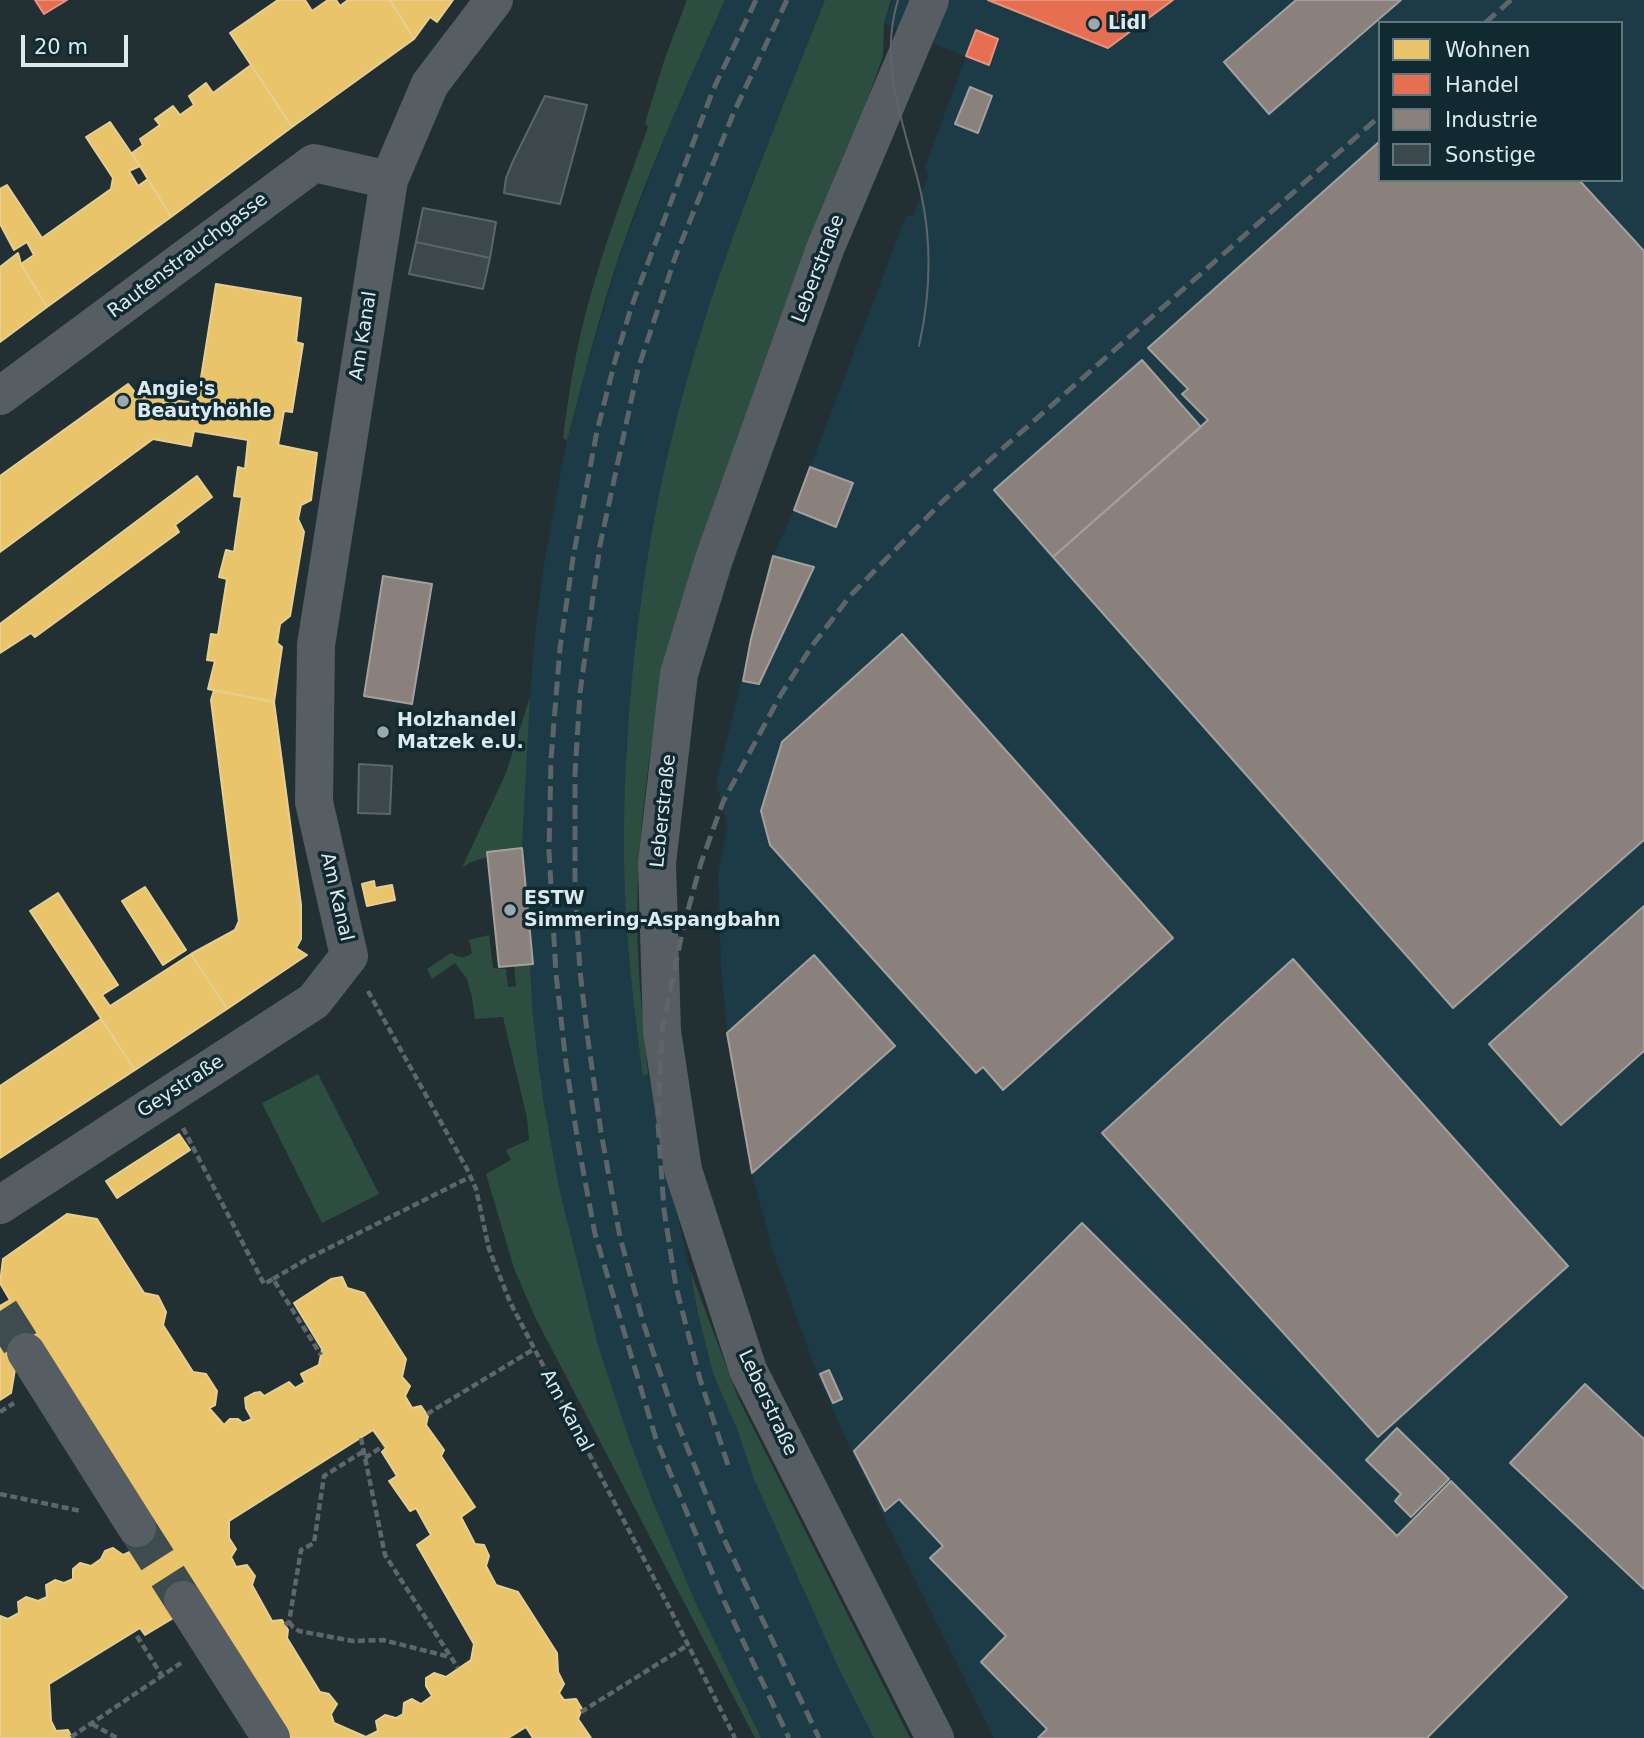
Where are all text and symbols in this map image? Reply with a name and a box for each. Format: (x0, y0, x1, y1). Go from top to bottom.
place label: Lidl (1108, 13, 1147, 35)
marker: Lidl (1086, 16, 1102, 32)
scale bar (24, 21, 131, 65)
legend (1378, 21, 1623, 182)
text: 20 m (34, 35, 88, 59)
text: Wohnen (1445, 38, 1530, 62)
text: Handel (1445, 73, 1519, 97)
text: Industrie (1445, 108, 1538, 132)
text: Sonstige (1445, 143, 1536, 167)
street label: Rautenstrauchgasse (104, 188, 272, 324)
street label: Leberstraße (788, 212, 850, 326)
street label: Am Kanal (346, 290, 382, 382)
place label: Angie's Beautyhöhle (137, 379, 272, 423)
marker: Angie's Beautyhöhle (115, 393, 131, 409)
place label: Holzhandel Matzek e.U. (397, 710, 524, 754)
marker: Holzhandel Matzek e.U. (375, 724, 391, 740)
street label: Leberstraße (647, 753, 681, 869)
street label: Am Kanal (315, 850, 357, 944)
place label: ESTW Simmering-Aspangbahn (524, 888, 781, 932)
marker: ESTW Simmering-Aspangbahn (502, 902, 518, 918)
street label: Geystraße (134, 1051, 228, 1123)
street label: Leberstraße (733, 1347, 801, 1459)
street label: Am Kanal (535, 1366, 597, 1456)

